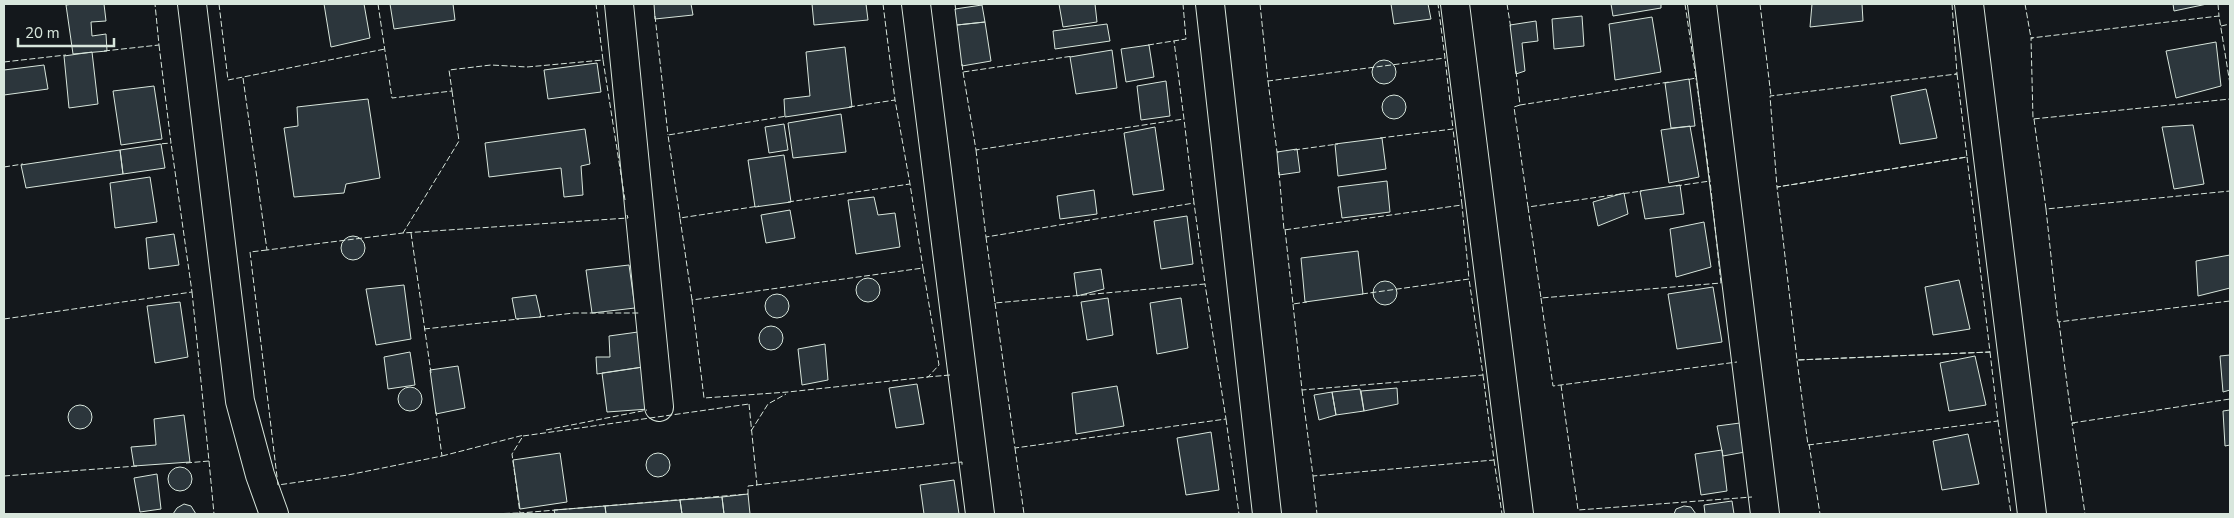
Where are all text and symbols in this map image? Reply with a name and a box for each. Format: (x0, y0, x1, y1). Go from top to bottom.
scale bar (18, 15, 114, 47)
text: 20 m (25, 23, 60, 43)

